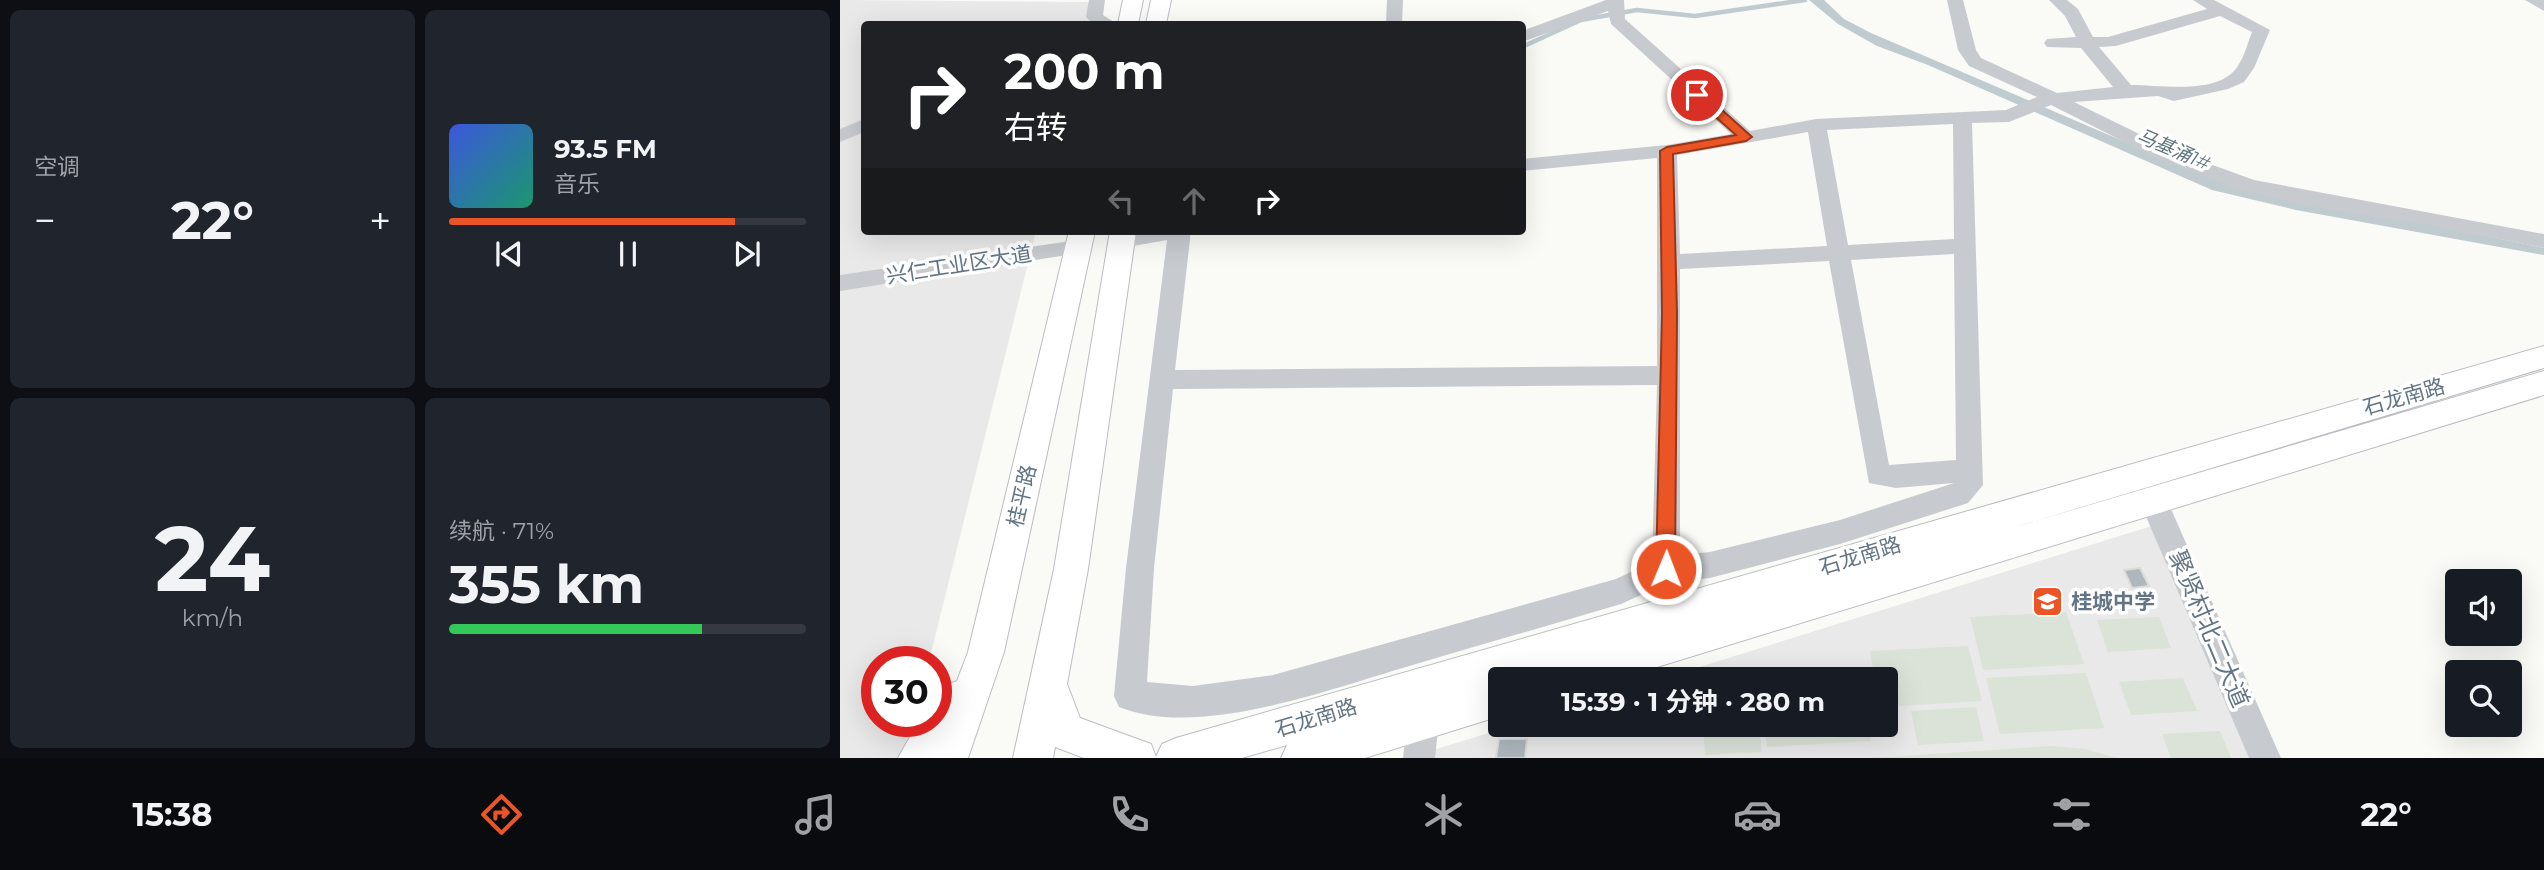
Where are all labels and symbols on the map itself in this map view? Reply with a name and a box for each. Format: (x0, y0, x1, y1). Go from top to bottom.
pin (1667, 65, 1727, 125)
water label: 马基涌1# (2134, 124, 2214, 175)
street label: 兴仁工业区大道 (884, 241, 1033, 288)
street label: 石龙南路 (2360, 373, 2448, 420)
street label: 桂平路 (1002, 462, 1041, 529)
street label: 石龙南路 (1816, 531, 1904, 580)
position arrow (1629, 532, 1703, 606)
street label: 聚贤村北二大道 (2163, 546, 2256, 712)
school or university icon: 桂城中学 (2031, 585, 2065, 619)
place label: 桂城中学 (2071, 589, 2155, 614)
speed limit sign: 30 (861, 646, 952, 737)
street label: 石龙南路 (1272, 693, 1360, 742)

